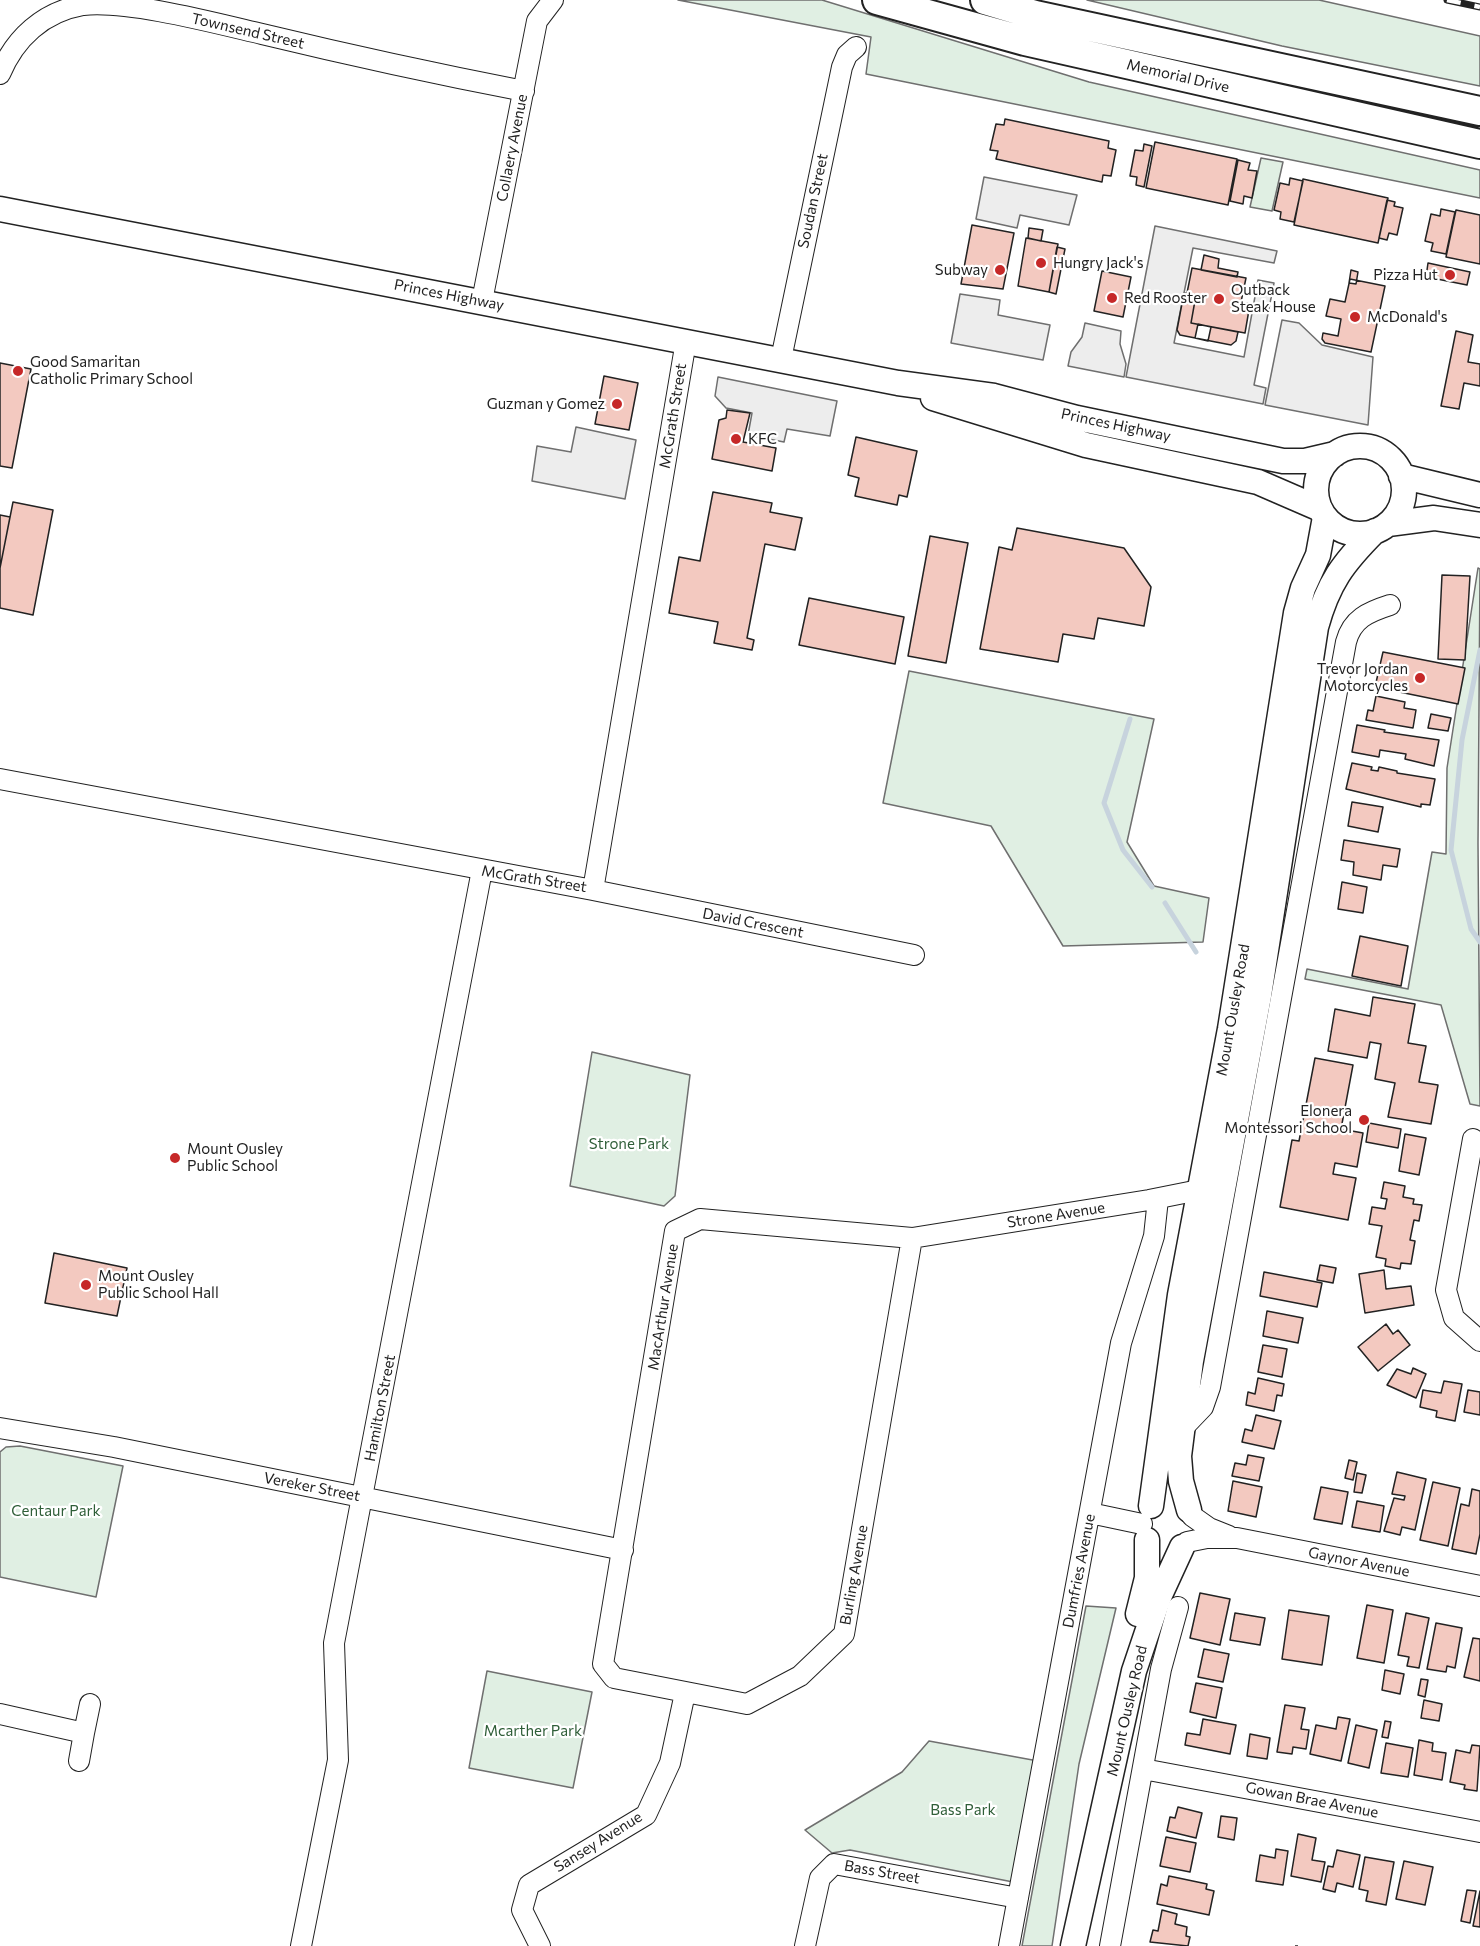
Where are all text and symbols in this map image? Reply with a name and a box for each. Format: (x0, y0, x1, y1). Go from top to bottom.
street label: Townsend Street (190, 9, 306, 53)
street label: Memorial Drive (1125, 55, 1231, 97)
street label: Collaery Avenue (493, 93, 531, 203)
street label: Soudan Street (794, 152, 832, 250)
place label: Hungry Jack's (1053, 254, 1144, 272)
marker: Hungry Jack's (1034, 256, 1048, 270)
place label: Subway (935, 261, 988, 279)
marker: Subway (993, 263, 1007, 277)
place label: Pizza Hut (1373, 266, 1438, 284)
marker: Pizza Hut (1443, 268, 1457, 282)
street label: Princes Highway (392, 275, 506, 315)
place label: Outback Steak House (1231, 281, 1316, 316)
place label: Red Rooster (1124, 289, 1207, 307)
marker: Red Rooster (1105, 291, 1119, 305)
marker: Outback Steak House (1212, 292, 1226, 306)
place label: McDonald's (1367, 308, 1448, 326)
marker: McDonald's (1348, 310, 1362, 324)
place label: Good Samaritan Catholic Primary School (30, 353, 193, 388)
street label: McGrath Street (656, 362, 690, 470)
marker: Good Samaritan Catholic Primary School (11, 364, 25, 378)
place label: Guzman y Gomez (487, 395, 605, 413)
marker: Guzman y Gomez (610, 397, 624, 411)
street label: Princes Highway (1059, 405, 1173, 445)
place label: KFC (748, 430, 777, 448)
marker: KFC (729, 432, 743, 446)
place label: Trevor Jordan Motorcycles (1317, 660, 1408, 695)
marker: Trevor Jordan Motorcycles (1413, 671, 1427, 685)
street label: McGrath Street (480, 862, 588, 896)
street label: David Crescent (701, 904, 805, 942)
street label: Mount Ousley Road (1213, 942, 1253, 1078)
place label: Elonera Montessori School (1224, 1102, 1352, 1137)
marker: Elonera Montessori School (1357, 1113, 1371, 1127)
park label: Strone Park (589, 1135, 669, 1153)
place label: Mount Ousley Public School (187, 1140, 283, 1175)
marker: Mount Ousley Public School (168, 1151, 182, 1165)
street label: Strone Avenue (1006, 1198, 1106, 1232)
street label: MacArthur Avenue (644, 1242, 682, 1372)
place label: Mount Ousley Public School Hall (98, 1267, 219, 1302)
marker: Mount Ousley Public School Hall (79, 1278, 93, 1292)
street label: Hamilton Street (361, 1353, 399, 1463)
street label: Vereker Street (262, 1469, 362, 1505)
park label: Centaur Park (11, 1502, 101, 1520)
street label: Dumfries Avenue (1059, 1512, 1099, 1630)
street label: Burling Avenue (836, 1524, 872, 1626)
street label: Gaynor Avenue (1307, 1543, 1411, 1581)
street label: Mount Ousley Road (1103, 1644, 1151, 1778)
park label: Mcarther Park (484, 1722, 582, 1740)
street label: Gowan Brae Avenue (1244, 1778, 1380, 1822)
park label: Bass Park (930, 1801, 996, 1819)
street label: Sansey Avenue (551, 1808, 645, 1876)
street label: Bass Street (843, 1857, 921, 1887)

